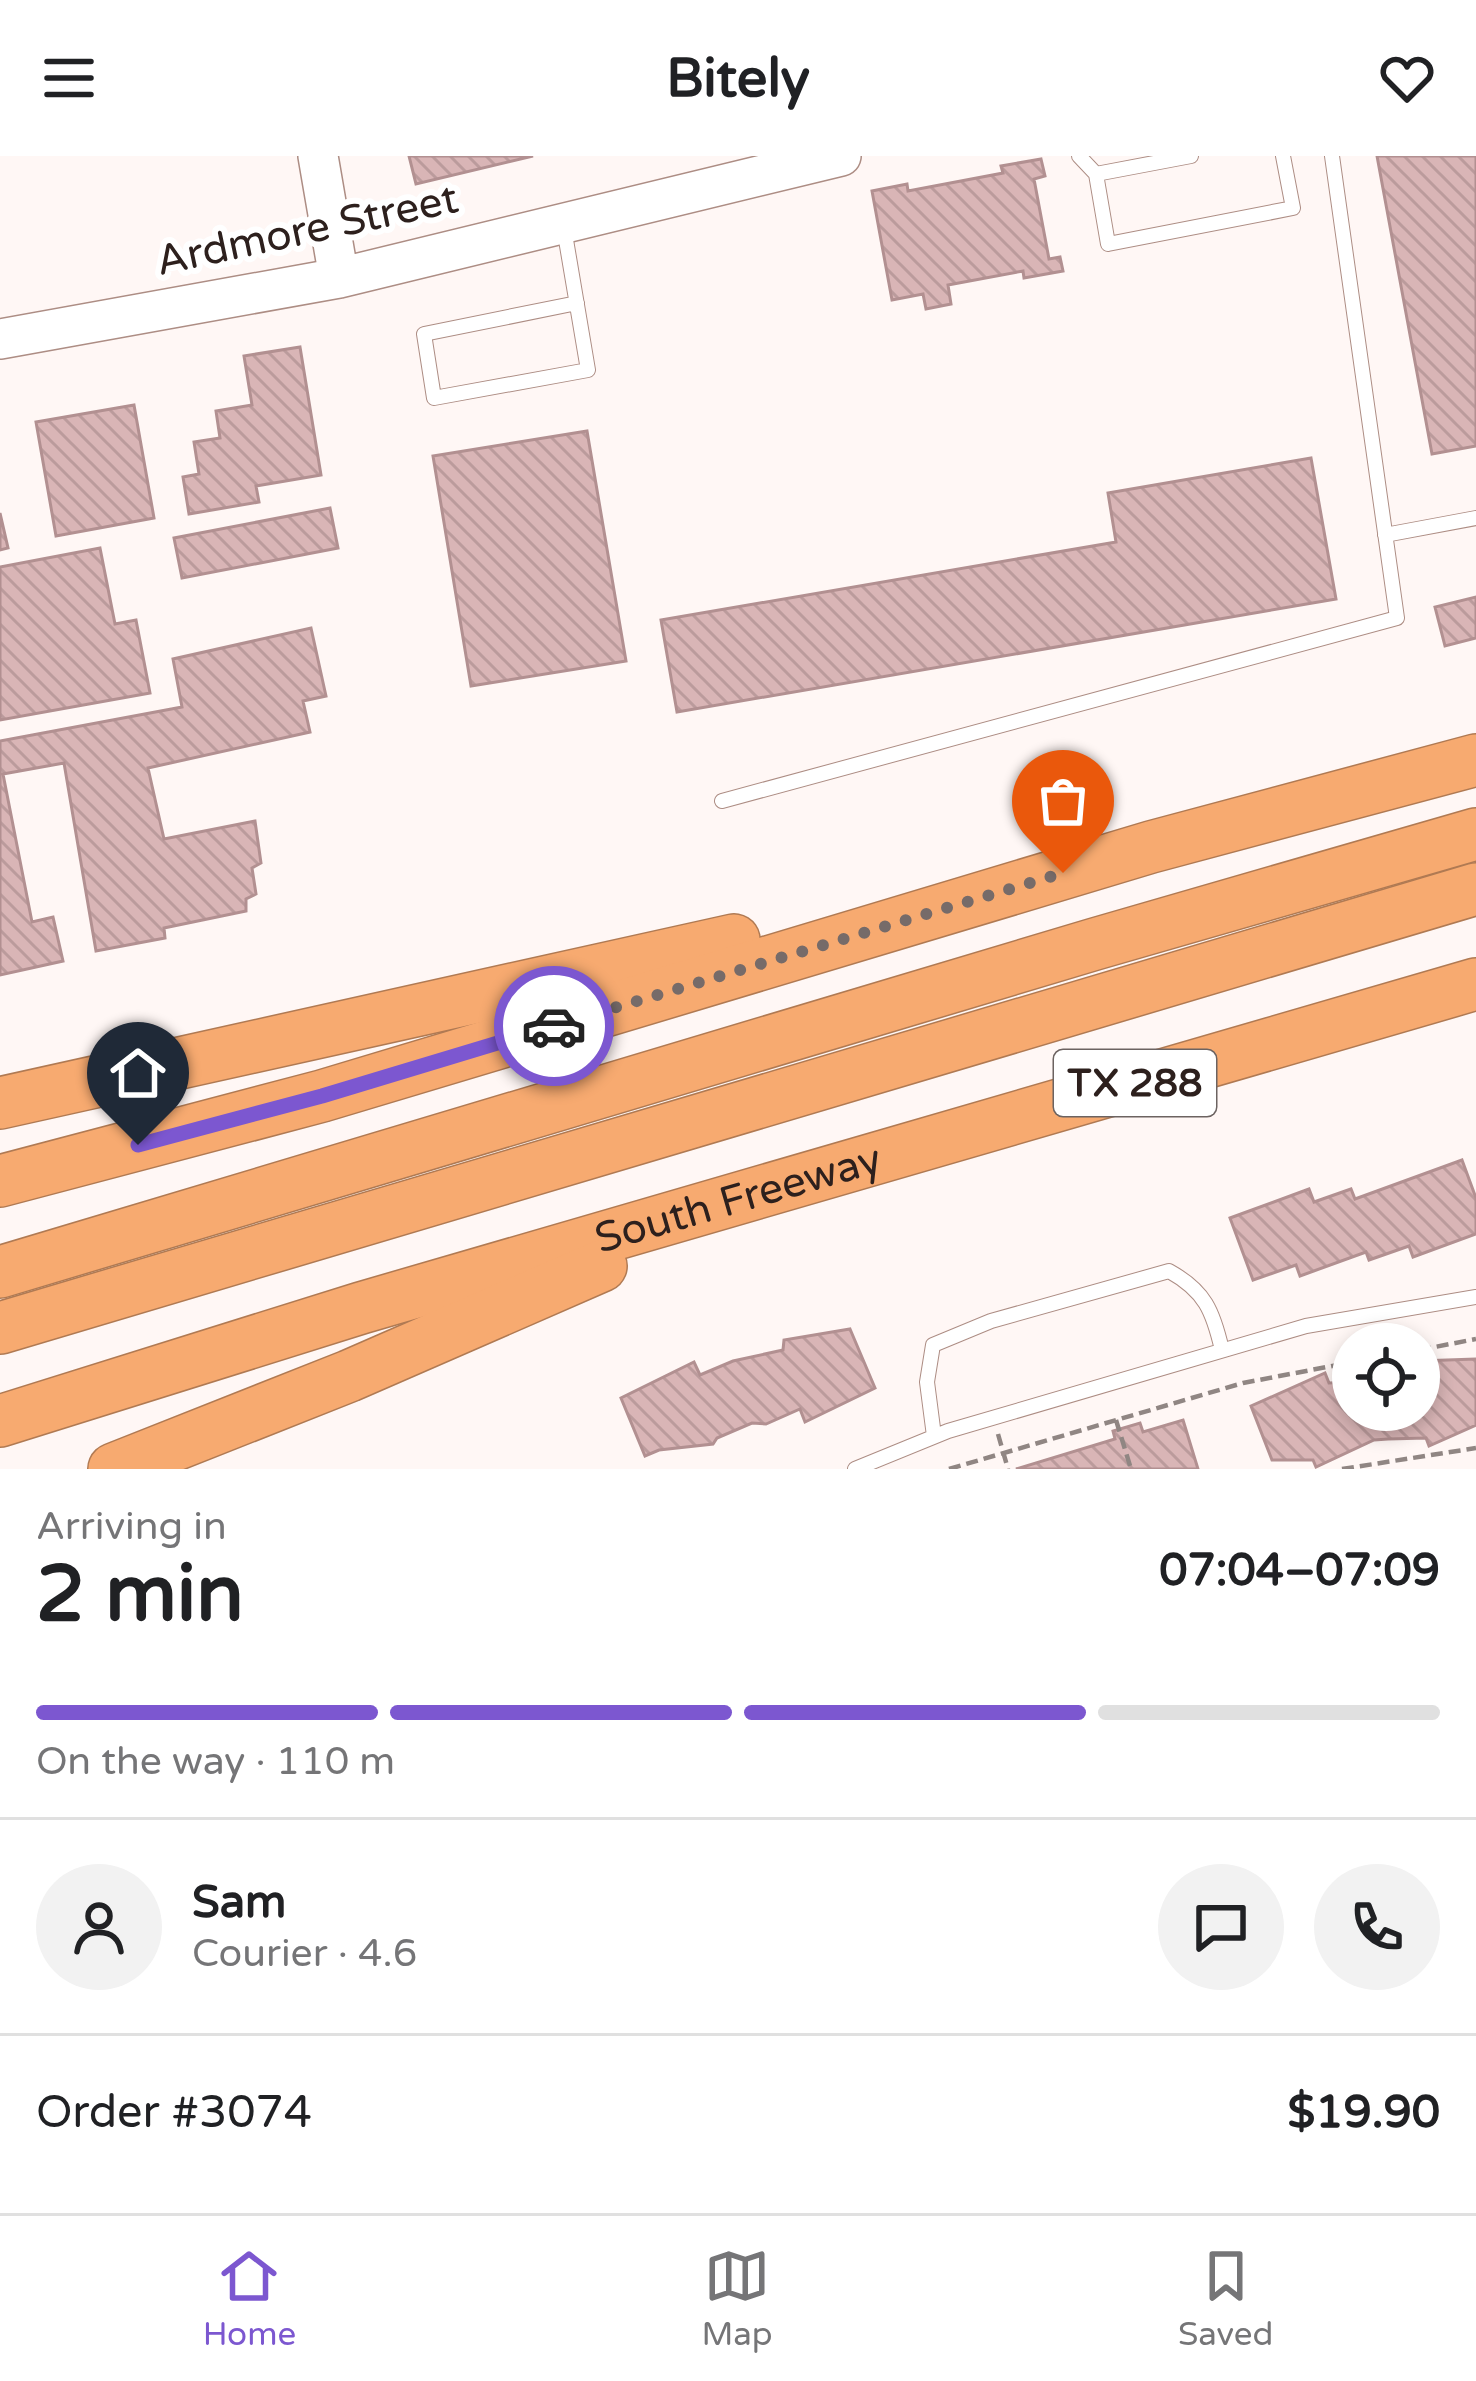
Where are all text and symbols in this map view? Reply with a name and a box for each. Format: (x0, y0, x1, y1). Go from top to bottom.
icon: menu (36, 45, 102, 111)
icon: heart (1374, 45, 1440, 111)
text: Bitely (666, 46, 810, 111)
street label: Ardmore Street (151, 173, 463, 287)
pin (1012, 750, 1114, 873)
icon: bag (1030, 768, 1096, 834)
courier (494, 966, 614, 1086)
icon: car (521, 993, 587, 1059)
pin (87, 1022, 189, 1145)
icon: home (105, 1040, 171, 1106)
road number: TX 288 (1054, 1050, 1216, 1116)
street label: South Freeway (589, 1133, 887, 1264)
map controls (1332, 1323, 1440, 1431)
button: locate (1332, 1323, 1440, 1431)
text: Arriving in (36, 1503, 227, 1550)
text: 07:04–07:09 (1159, 1544, 1440, 1598)
text: 2 min (36, 1548, 244, 1642)
text: On the way · 110 m (36, 1738, 395, 1785)
button: person (36, 1864, 162, 1990)
button: chat (1158, 1864, 1284, 1990)
button: phone (1314, 1864, 1440, 1990)
text: Sam (192, 1876, 286, 1930)
text: Courier · 4.6 (192, 1930, 417, 1977)
text: Order #3074 (36, 2086, 312, 2140)
text: $19.90 (1288, 2086, 1440, 2140)
tab: Home (203, 2243, 296, 2354)
tab: Map (701, 2243, 773, 2354)
tab: Saved (1178, 2243, 1273, 2354)

